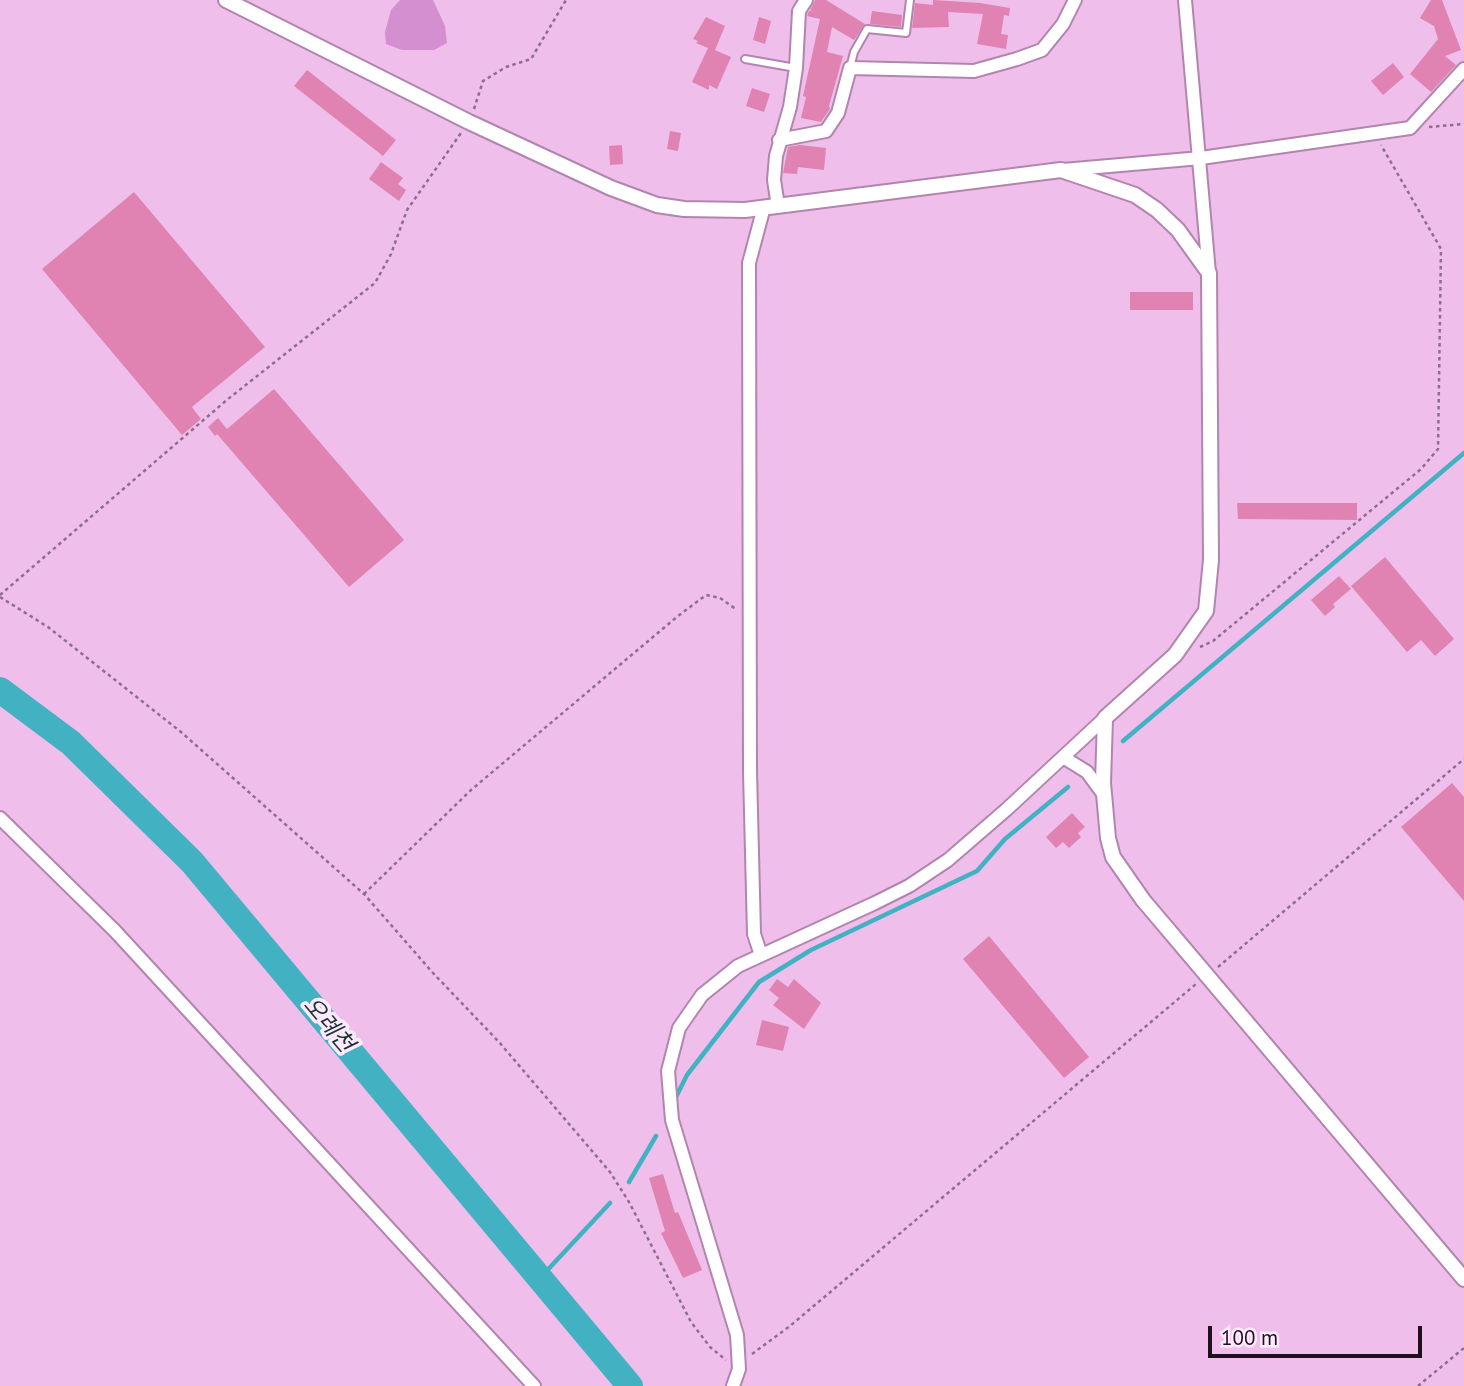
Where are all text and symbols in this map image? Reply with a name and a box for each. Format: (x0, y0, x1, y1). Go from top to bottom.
water label: 오례천 (297, 992, 359, 1058)
scale bar (1212, 1312, 1426, 1356)
text: 100 m (1221, 1324, 1278, 1351)

